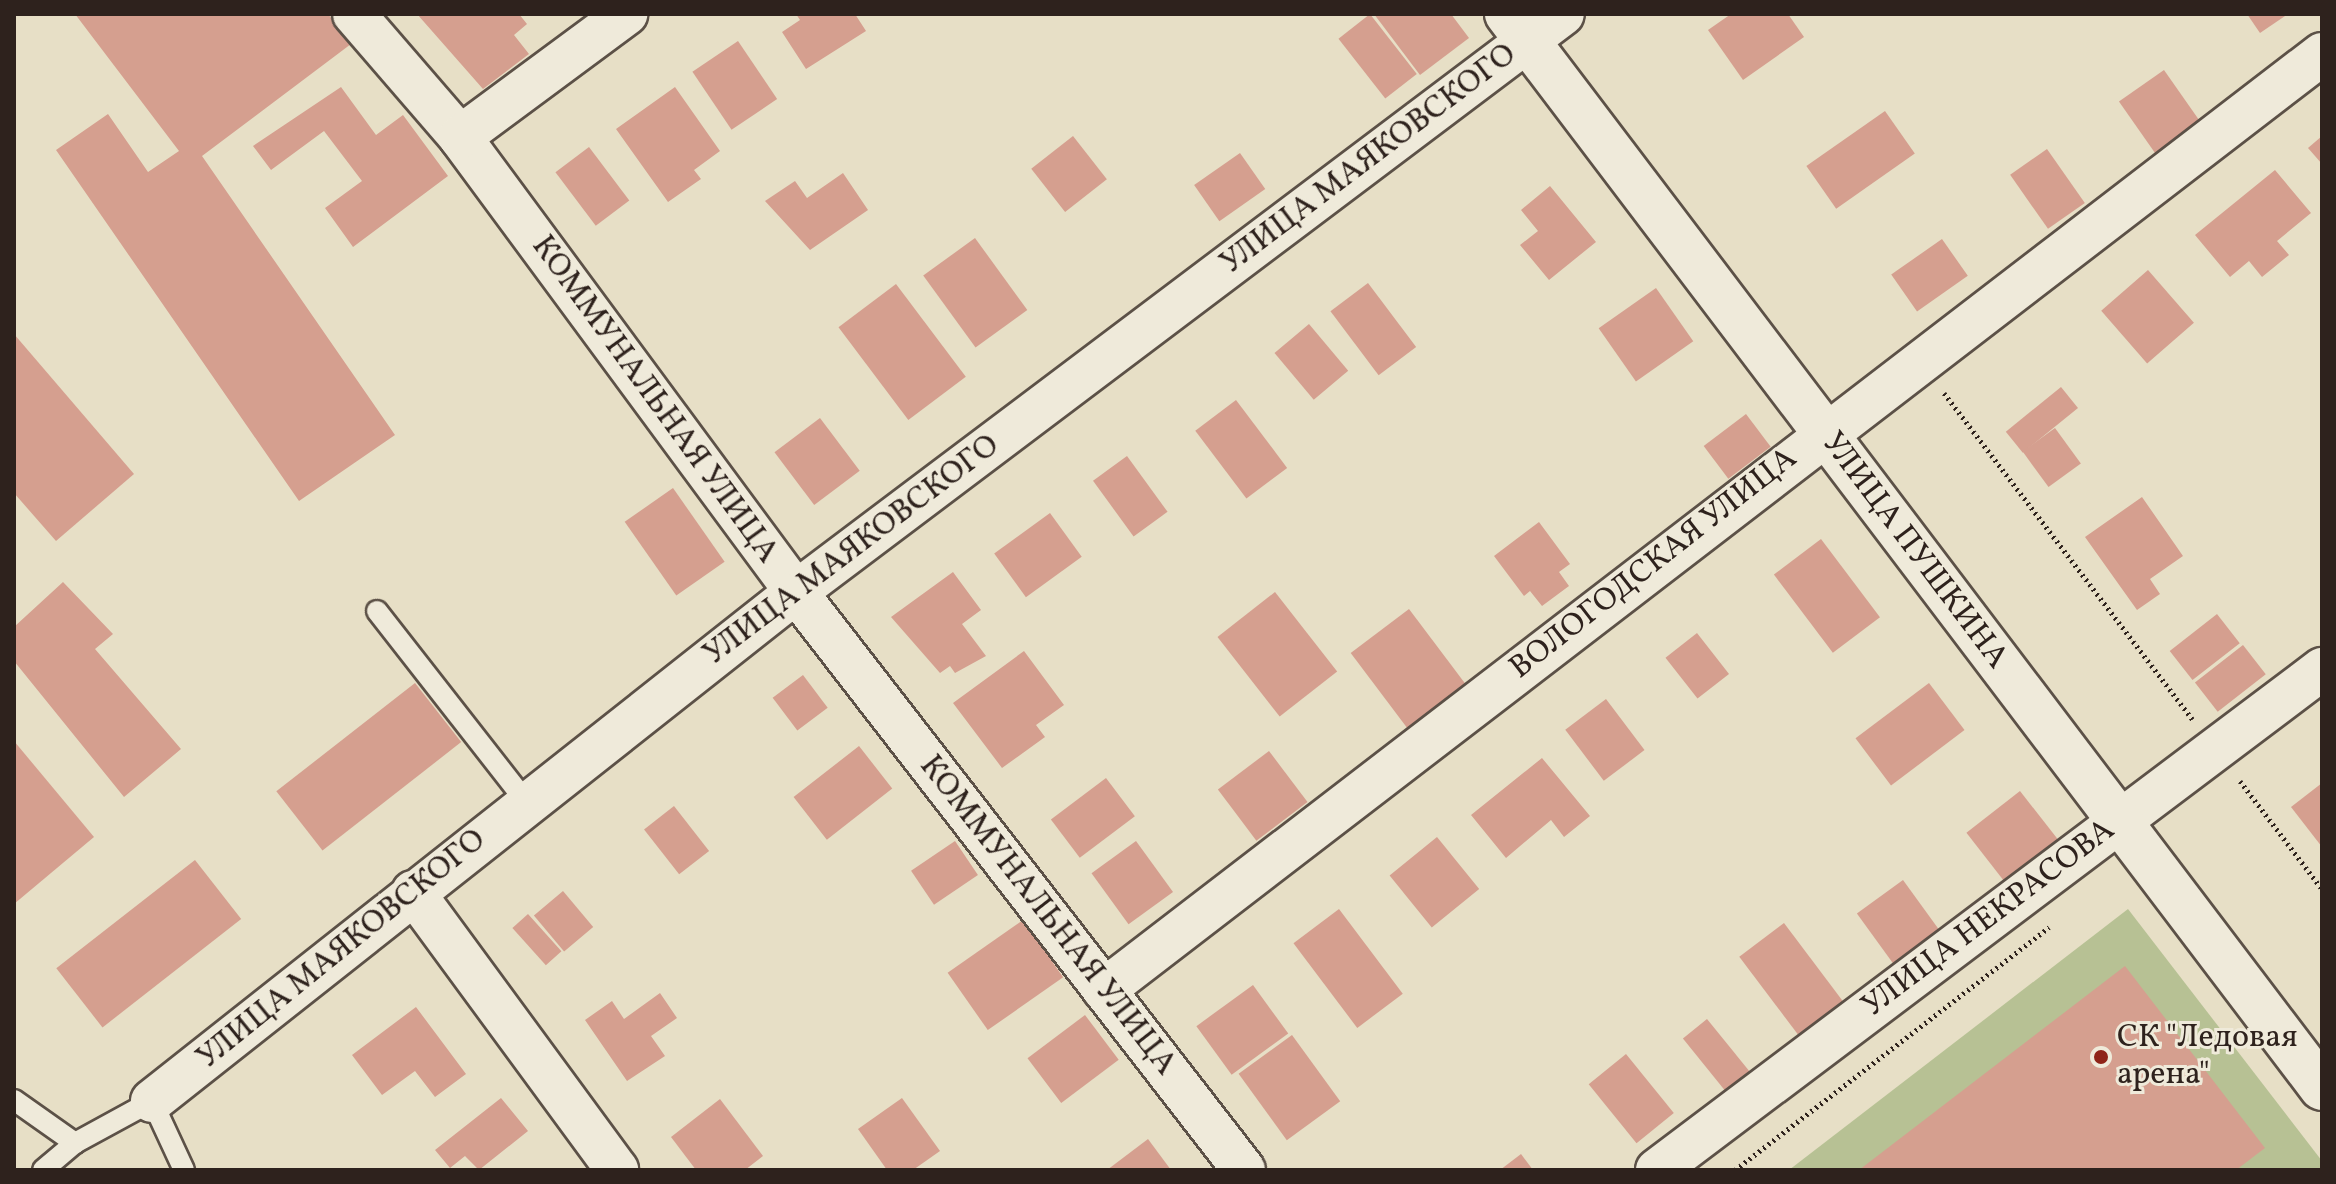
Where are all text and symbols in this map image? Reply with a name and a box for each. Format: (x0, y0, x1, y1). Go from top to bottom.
street label: УЛИЦА МАЯКОВСКОГО (1214, 36, 1524, 284)
street label: КОММУНАЛЬНАЯ УЛИЦА (522, 229, 786, 571)
street label: УЛИЦА ПУШКИНА (1813, 425, 2015, 677)
street label: УЛИЦА МАЯКОВСКОГО (697, 427, 1007, 675)
street label: ВОЛОГОДСКАЯ УЛИЦА (1503, 440, 1805, 688)
street label: КОММУНАЛЬНАЯ УЛИЦА (910, 748, 1184, 1084)
street label: УЛИЦА НЕКРАСОВА (1855, 812, 2123, 1026)
street label: УЛИЦА МАЯКОВСКОГО (190, 822, 494, 1078)
place label: СК "Ледовая арена" (2117, 1020, 2298, 1095)
marker: СК "Ледовая арена" (2092, 1048, 2110, 1066)

